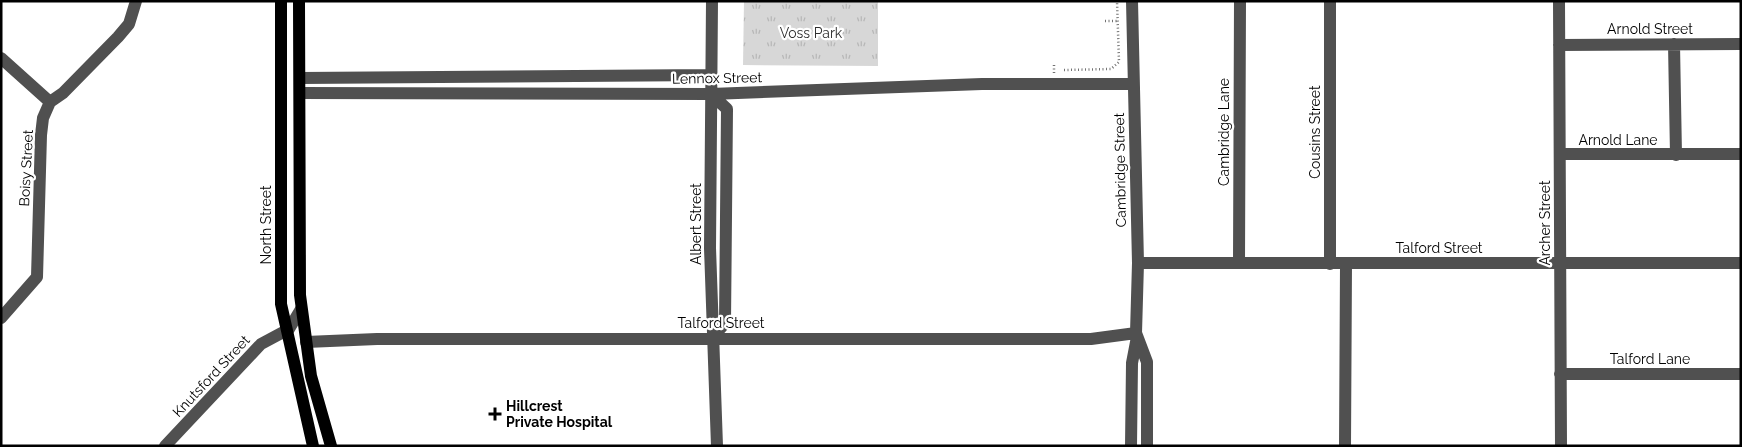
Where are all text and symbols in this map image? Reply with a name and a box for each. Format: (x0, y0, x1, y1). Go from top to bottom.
street label: Arnold Street (1607, 21, 1693, 37)
park label: Voss Park (780, 25, 843, 41)
street label: Lennox Street (672, 69, 762, 87)
street label: Cambridge Lane (1216, 78, 1232, 186)
street label: Cousins Street (1307, 85, 1323, 179)
street label: Cambridge Street (1111, 112, 1129, 227)
street label: Boisy Street (16, 129, 36, 207)
street label: Arnold Lane (1578, 132, 1658, 148)
street label: Archer Street (1537, 180, 1553, 266)
street label: Albert Street (688, 183, 704, 265)
street label: North Street (258, 185, 274, 265)
street label: Talford Street (1395, 240, 1483, 256)
street label: Talford Street (677, 315, 765, 331)
street label: Knutsford Street (169, 332, 253, 420)
street label: Talford Lane (1610, 351, 1690, 367)
place label: Hillcrest Private Hospital (506, 398, 613, 430)
marker: Hillcrest Private Hospital (488, 407, 502, 421)

